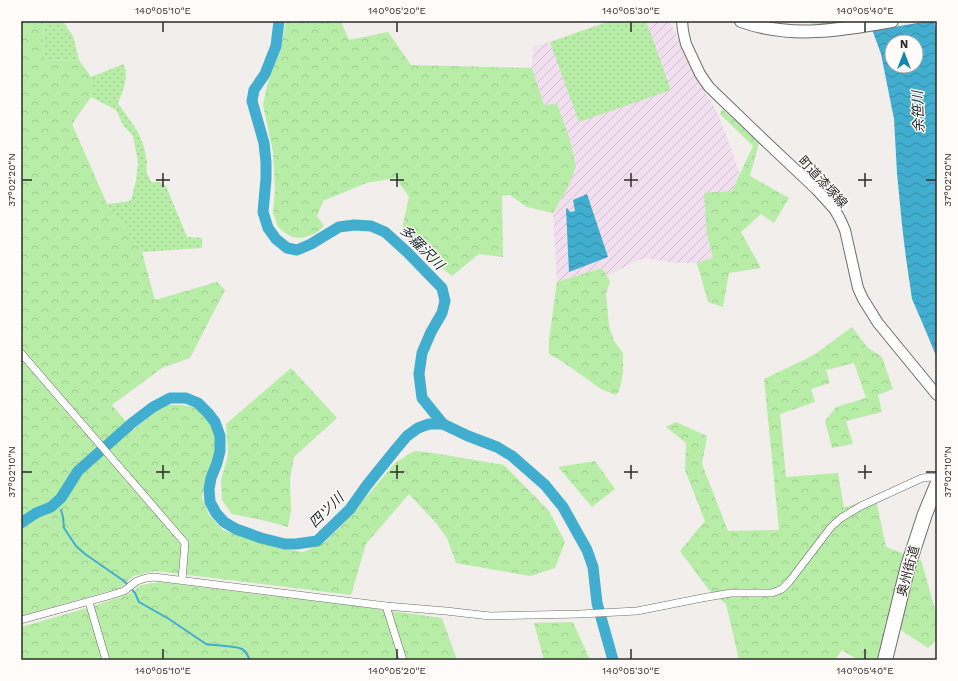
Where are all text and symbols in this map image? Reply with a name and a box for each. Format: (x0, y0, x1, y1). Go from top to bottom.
text: 140°05'10"E (135, 5, 191, 16)
text: 140°05'20"E (368, 5, 426, 16)
text: 140°05'30"E (602, 5, 660, 16)
text: 140°05'40"E (836, 5, 894, 16)
north arrow (884, 34, 924, 74)
text: N (900, 38, 908, 51)
water label: 余笹川 (909, 89, 927, 133)
text: 37°02'20"N (6, 153, 17, 207)
street label: 町道漆塚線 (795, 153, 851, 211)
text: 37°02'20"N (942, 153, 953, 207)
water label: 多羅沢川 (397, 222, 449, 274)
text: 37°02'10"N (6, 446, 17, 498)
text: 37°02'10"N (942, 446, 953, 498)
water label: 四ツ川 (305, 488, 348, 531)
street label: 奥州街道 (894, 544, 922, 598)
text: 140°05'10"E (135, 665, 191, 676)
text: 140°05'20"E (368, 665, 426, 676)
text: 140°05'30"E (602, 665, 660, 676)
text: 140°05'40"E (836, 665, 894, 676)

